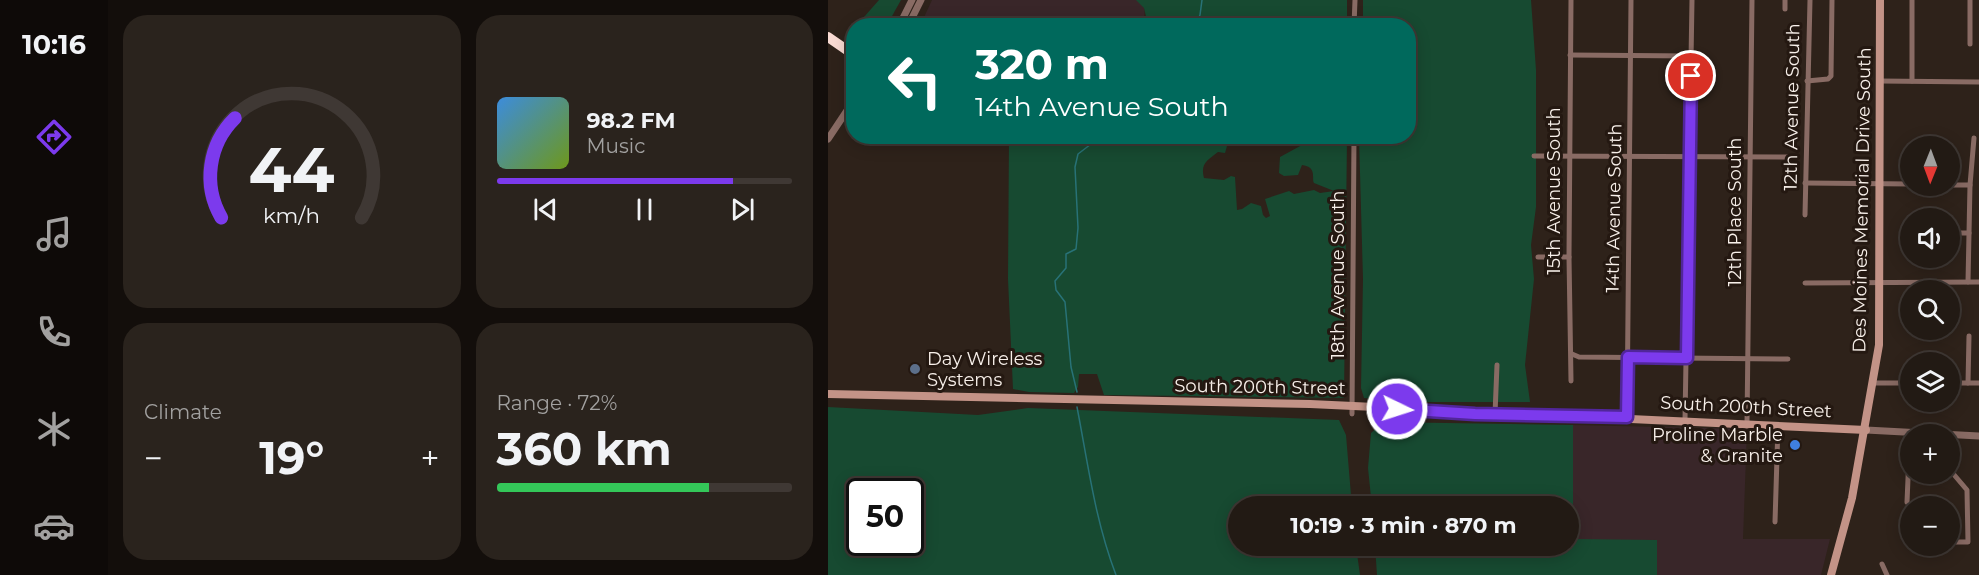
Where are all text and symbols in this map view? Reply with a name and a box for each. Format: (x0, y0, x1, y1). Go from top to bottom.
street label: 12th Avenue South (1780, 23, 1804, 191)
text: 10:16 (22, 28, 86, 61)
text: 320 m (975, 38, 1109, 90)
icon: left (876, 42, 954, 120)
street label: Des Moines Memorial Drive South (1848, 47, 1876, 353)
pin (1665, 50, 1716, 101)
icon: arrive (1674, 59, 1707, 92)
text: 14th Avenue South (975, 90, 1229, 123)
text: 98.2 FM (587, 107, 676, 134)
street label: 15th Avenue South (1543, 107, 1565, 275)
icon: directions (33, 116, 75, 158)
street label: 14th Avenue South (1602, 123, 1626, 293)
text: 44 (249, 133, 335, 209)
text: Music (587, 134, 645, 158)
north arrow (1900, 136, 1960, 196)
map controls (1900, 136, 1960, 556)
street label: 12th Place South (1724, 138, 1746, 286)
street label: 18th Avenue South (1327, 191, 1349, 359)
icon: previous (529, 193, 562, 226)
icon: pause (628, 193, 661, 226)
icon: next (726, 193, 759, 226)
text: km/h (263, 203, 320, 229)
button: sound (1900, 208, 1960, 268)
icon: music (33, 213, 75, 255)
button: search (1900, 280, 1960, 340)
icon: phone (33, 311, 75, 353)
place label: Day Wireless Systems (927, 348, 1042, 391)
button: layers (1900, 352, 1960, 412)
marker: Day Wireless Systems (908, 362, 922, 376)
street label: South 200th Street (1174, 375, 1346, 399)
position arrow (1365, 377, 1429, 441)
text: Range · 72% (497, 391, 617, 415)
street label: South 200th Street (1660, 392, 1832, 422)
text: Climate (144, 400, 222, 424)
icon: climate (33, 408, 75, 450)
text: 360 km (497, 421, 672, 476)
place label: Proline Marble & Granite (1652, 424, 1783, 467)
button: + (1900, 424, 1960, 484)
text: 19° (259, 430, 324, 485)
text: − (144, 438, 163, 478)
text: + (421, 438, 440, 478)
marker: Proline Marble & Granite (1788, 438, 1802, 452)
speed limit sign: 50 (846, 478, 924, 556)
button: − (1900, 496, 1960, 556)
icon: car (33, 505, 75, 547)
text: 10:19 · 3 min · 870 m (1290, 512, 1517, 539)

